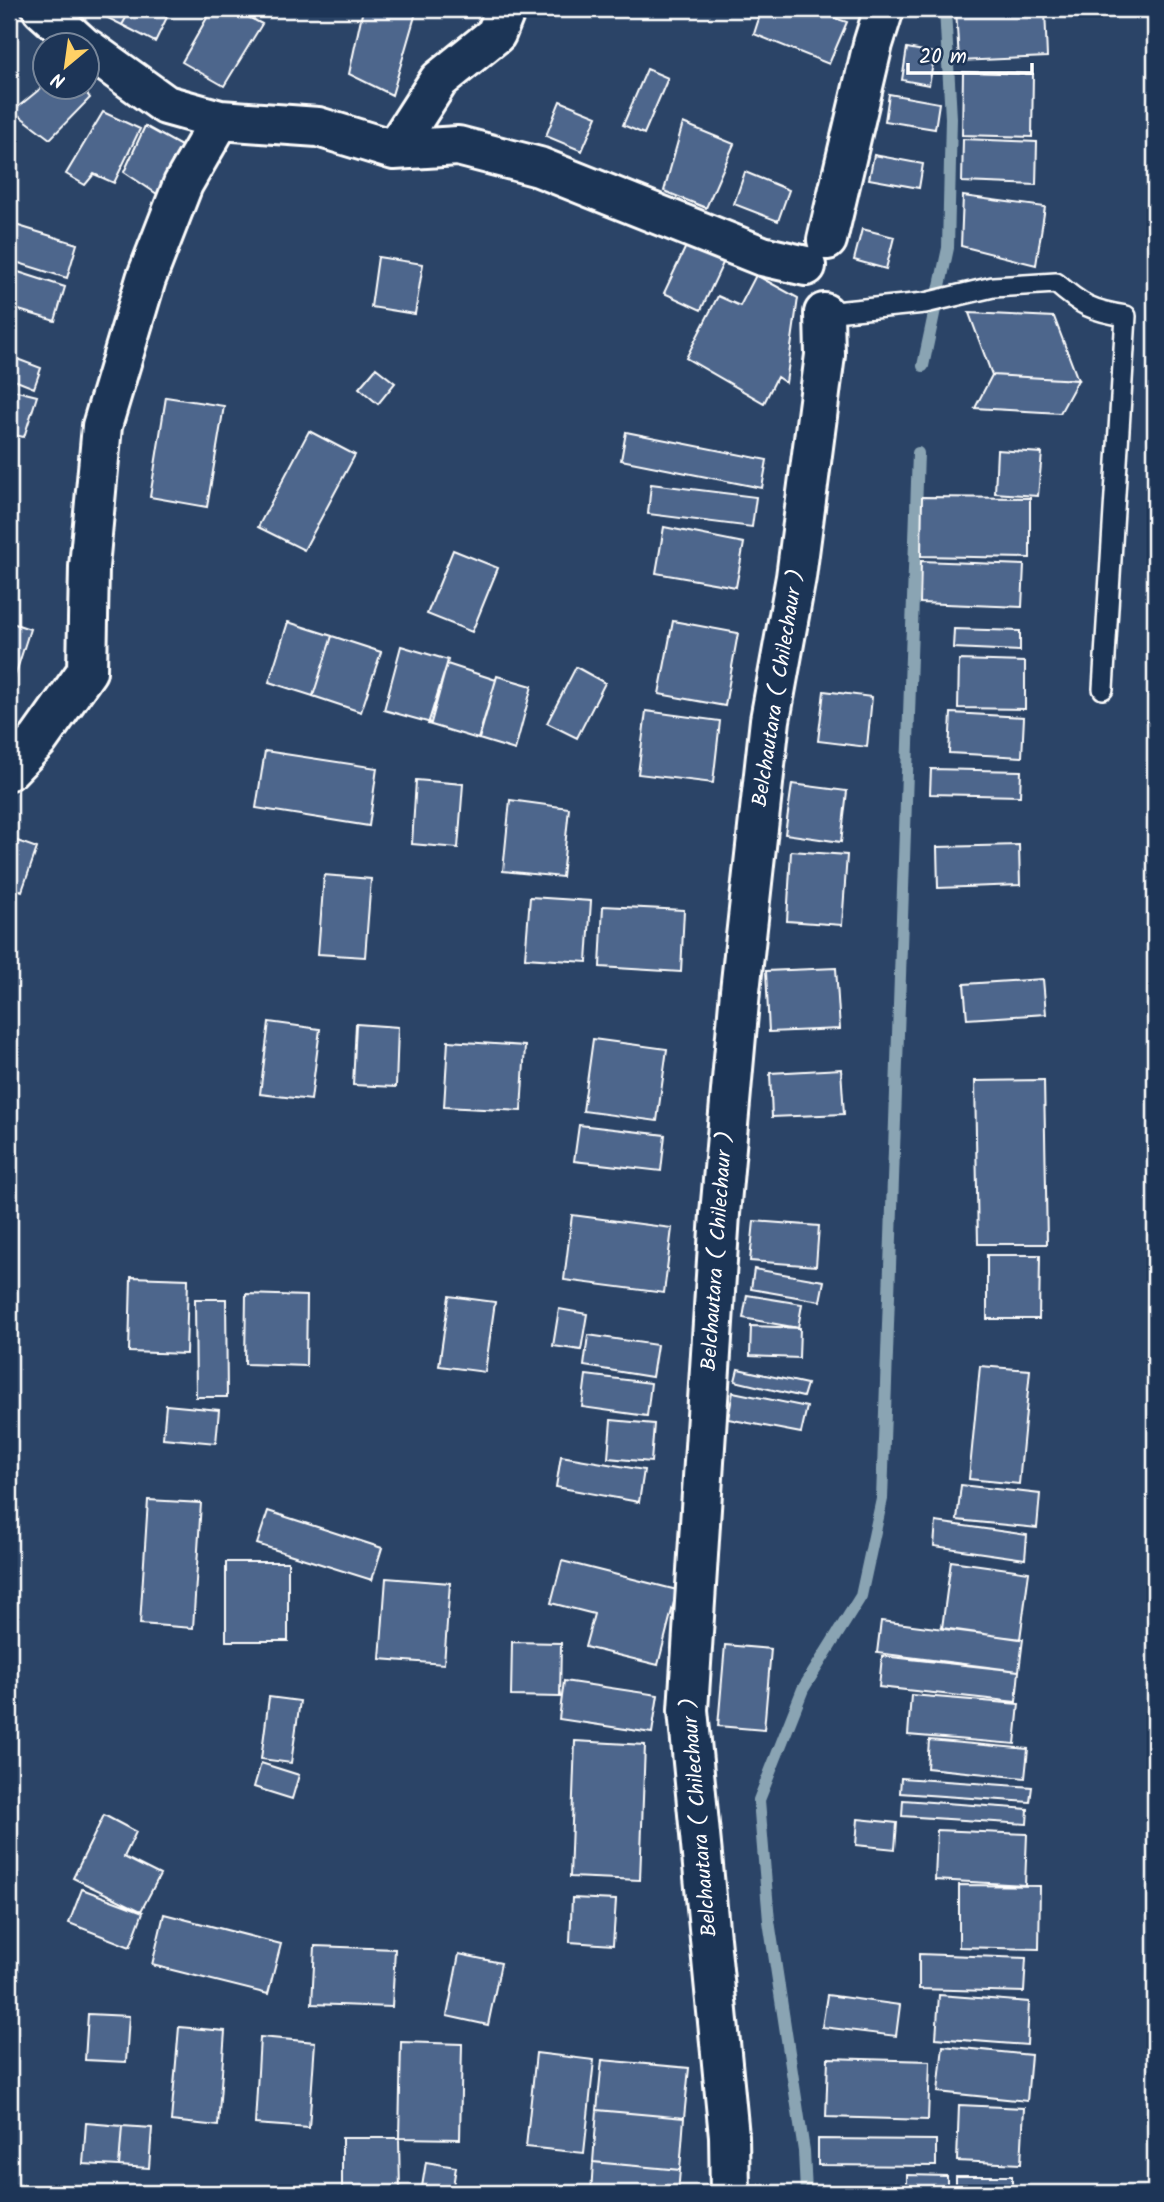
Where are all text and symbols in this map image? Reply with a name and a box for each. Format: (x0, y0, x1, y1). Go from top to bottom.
north arrow (32, 32, 102, 102)
scale bar (908, 32, 1033, 76)
text: 20 m (919, 41, 967, 74)
text: N (46, 63, 71, 95)
street label: Belchautara ( Chilechaur ) (744, 567, 814, 809)
street label: Belchautara ( Chilechaur ) (693, 1130, 743, 1372)
street label: Belchautara ( Chilechaur ) (673, 1696, 727, 1938)

